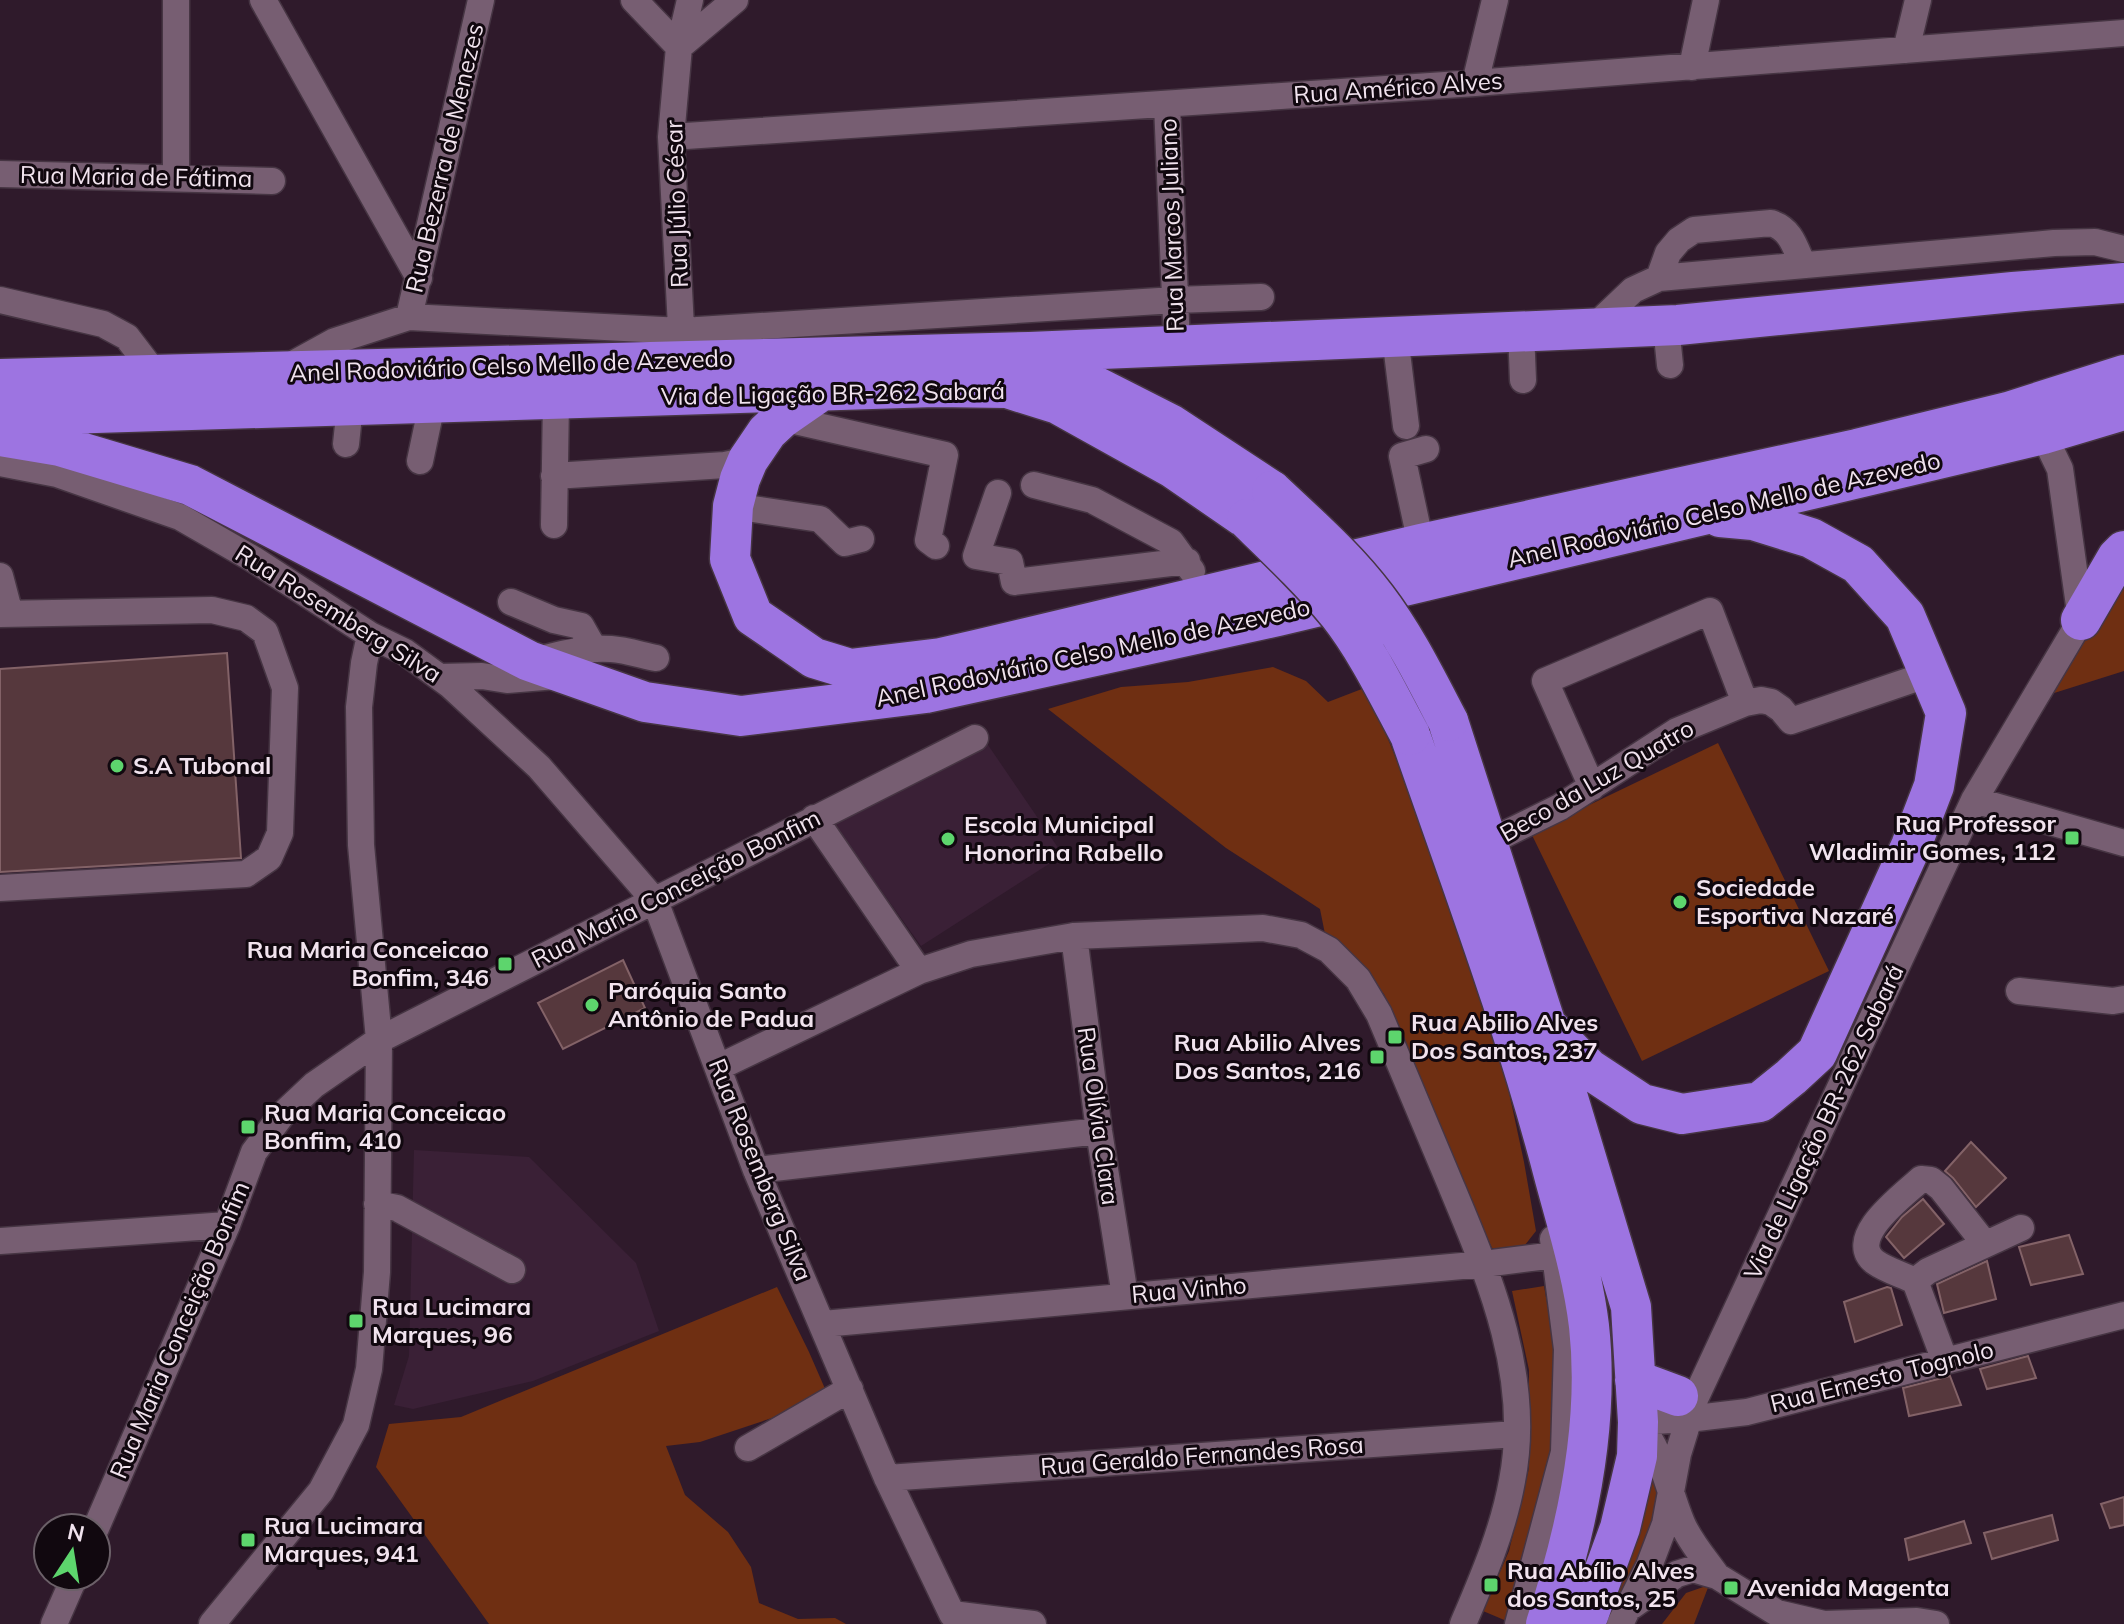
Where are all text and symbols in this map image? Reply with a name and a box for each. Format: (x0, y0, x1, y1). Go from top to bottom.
street label: Rua Bezerra de Menezes (398, 20, 490, 295)
street label: Rua Américo Alves (1292, 65, 1504, 109)
street label: Rua Marcos Juliano (1152, 118, 1190, 332)
street label: Rua Júlio César (658, 119, 694, 288)
street label: Rua Maria de Fátima (20, 159, 252, 193)
street label: Anel Rodoviário Celso Mello de Azevedo (289, 342, 733, 388)
street label: Via de Ligação BR-262 Sabará (661, 375, 1005, 411)
street label: Anel Rodoviário Celso Mello de Azevedo (1504, 445, 1943, 574)
street label: Rua Rosemberg Silva (230, 538, 447, 689)
street label: Anel Rodoviário Celso Mello de Azevedo (873, 591, 1313, 713)
street label: Beco da Luz Quatro (1494, 712, 1699, 848)
place label: S.A Tubonal (133, 750, 271, 780)
marker: S.A Tubonal (108, 757, 126, 775)
street label: Rua Maria Conceição Bonfim (526, 802, 825, 974)
place label: Rua Professor Wladimir Gomes, 112 (1809, 808, 2057, 866)
place label: Escola Municipal Honorina Rabello (964, 809, 1163, 867)
marker: Rua Professor Wladimir Gomes, 112 (2063, 829, 2081, 847)
marker: Escola Municipal Honorina Rabello (939, 830, 957, 848)
place label: Sociedade Esportiva Nazaré (1696, 872, 1894, 930)
marker: Sociedade Esportiva Nazaré (1671, 893, 1689, 911)
place label: Rua Maria Conceicao Bonfim, 346 (247, 934, 489, 992)
marker: Rua Maria Conceicao Bonfim, 346 (496, 955, 514, 973)
street label: Via de Ligação BR-262 Sabará (1737, 959, 1909, 1284)
place label: Paróquia Santo Antônio de Padua (608, 975, 814, 1033)
marker: Paróquia Santo Antônio de Padua (583, 996, 601, 1014)
place label: Rua Abilio Alves Dos Santos, 237 (1411, 1007, 1598, 1065)
street label: Rua Olívia Clara (1072, 1025, 1126, 1207)
place label: Rua Abilio Alves Dos Santos, 216 (1174, 1027, 1361, 1085)
marker: Rua Abilio Alves Dos Santos, 237 (1386, 1028, 1404, 1046)
marker: Rua Abilio Alves Dos Santos, 216 (1368, 1048, 1386, 1066)
street label: Rua Rosemberg Silva (703, 1054, 819, 1285)
place label: Rua Maria Conceicao Bonfim, 410 (264, 1097, 506, 1155)
marker: Rua Maria Conceicao Bonfim, 410 (239, 1118, 257, 1136)
street label: Rua Maria Conceição Bonfim (103, 1176, 255, 1483)
street label: Rua Vinho (1130, 1269, 1248, 1309)
place label: Rua Lucimara Marques, 96 (372, 1291, 531, 1349)
marker: Rua Lucimara Marques, 96 (347, 1312, 365, 1330)
street label: Rua Ernesto Tognolo (1767, 1334, 1997, 1418)
street label: Rua Geraldo Fernandes Rosa (1039, 1429, 1365, 1481)
place label: Rua Lucimara Marques, 941 (264, 1510, 423, 1568)
north arrow (32, 1512, 112, 1592)
text: N (65, 1517, 87, 1548)
marker: Rua Lucimara Marques, 941 (239, 1531, 257, 1549)
place label: Rua Abílio Alves dos Santos, 25 (1507, 1555, 1695, 1613)
place label: Avenida Magenta (1747, 1572, 1950, 1602)
marker: Rua Abílio Alves dos Santos, 25 (1482, 1576, 1500, 1594)
marker: Avenida Magenta (1722, 1579, 1740, 1597)

